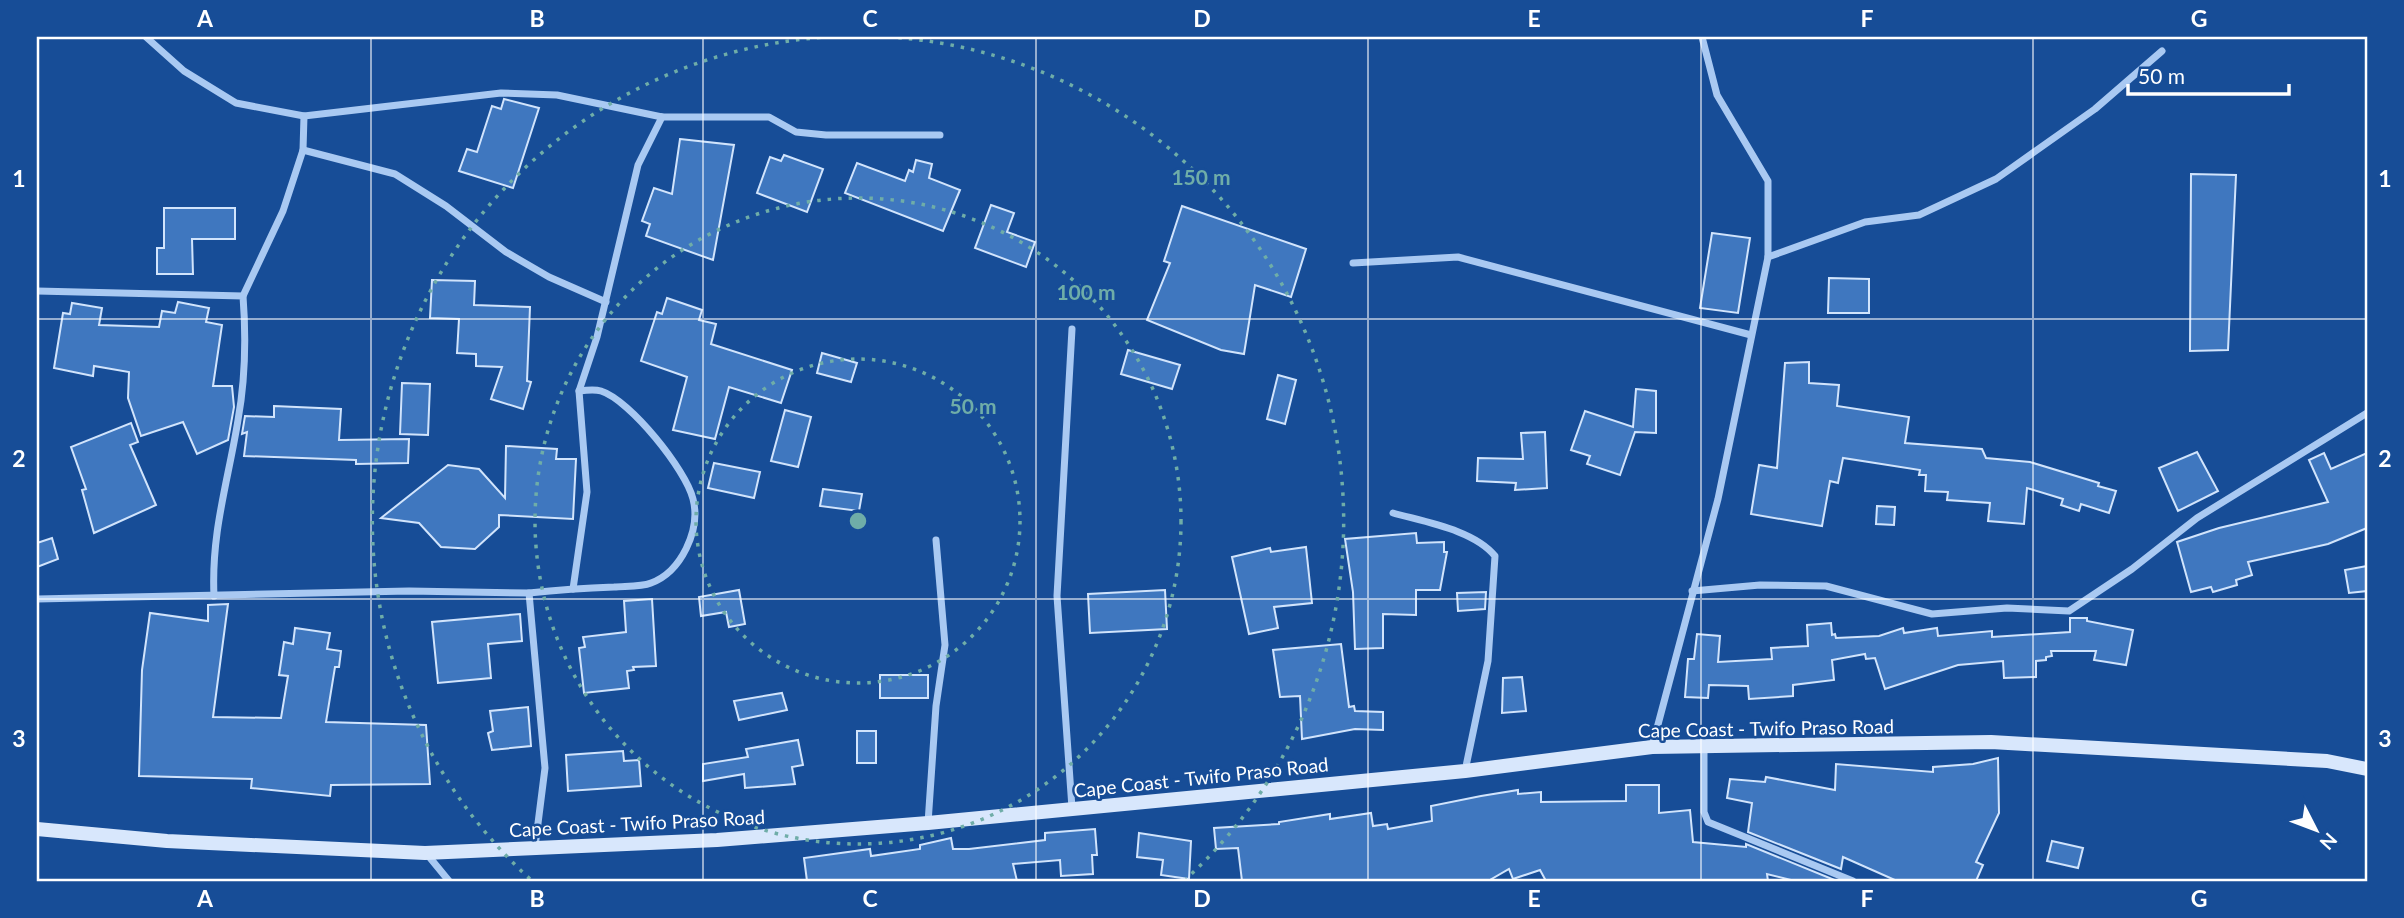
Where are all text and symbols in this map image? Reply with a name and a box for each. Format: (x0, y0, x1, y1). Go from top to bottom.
text: A (196, 4, 214, 32)
text: B (529, 4, 545, 32)
text: C (862, 4, 878, 32)
text: D (1193, 4, 1211, 32)
text: E (1527, 4, 1541, 32)
text: F (1860, 4, 1874, 32)
text: G (2191, 4, 2207, 32)
scale bar (2128, 52, 2288, 96)
text: 50 m (2138, 63, 2185, 88)
text: 1 (12, 164, 26, 192)
text: 150 m (1171, 164, 1231, 189)
text: 1 (2378, 164, 2392, 192)
text: 100 m (1056, 279, 1116, 304)
text: 50 m (949, 393, 997, 418)
text: 2 (12, 444, 26, 472)
text: 2 (2378, 444, 2392, 472)
centre of rings (846, 509, 870, 533)
street label: Cape Coast - Twifo Praso Road (1638, 714, 1894, 742)
text: 3 (12, 724, 26, 752)
text: 3 (2378, 724, 2392, 752)
street label: Cape Coast - Twifo Praso Road (1072, 752, 1330, 802)
north arrow (2282, 796, 2352, 866)
street label: Cape Coast - Twifo Praso Road (509, 805, 765, 841)
text: N (2316, 829, 2342, 855)
text: A (196, 884, 214, 912)
text: B (529, 884, 545, 912)
text: C (862, 884, 878, 912)
text: D (1193, 884, 1211, 912)
text: E (1527, 884, 1541, 912)
text: F (1860, 884, 1874, 912)
text: G (2191, 884, 2207, 912)

